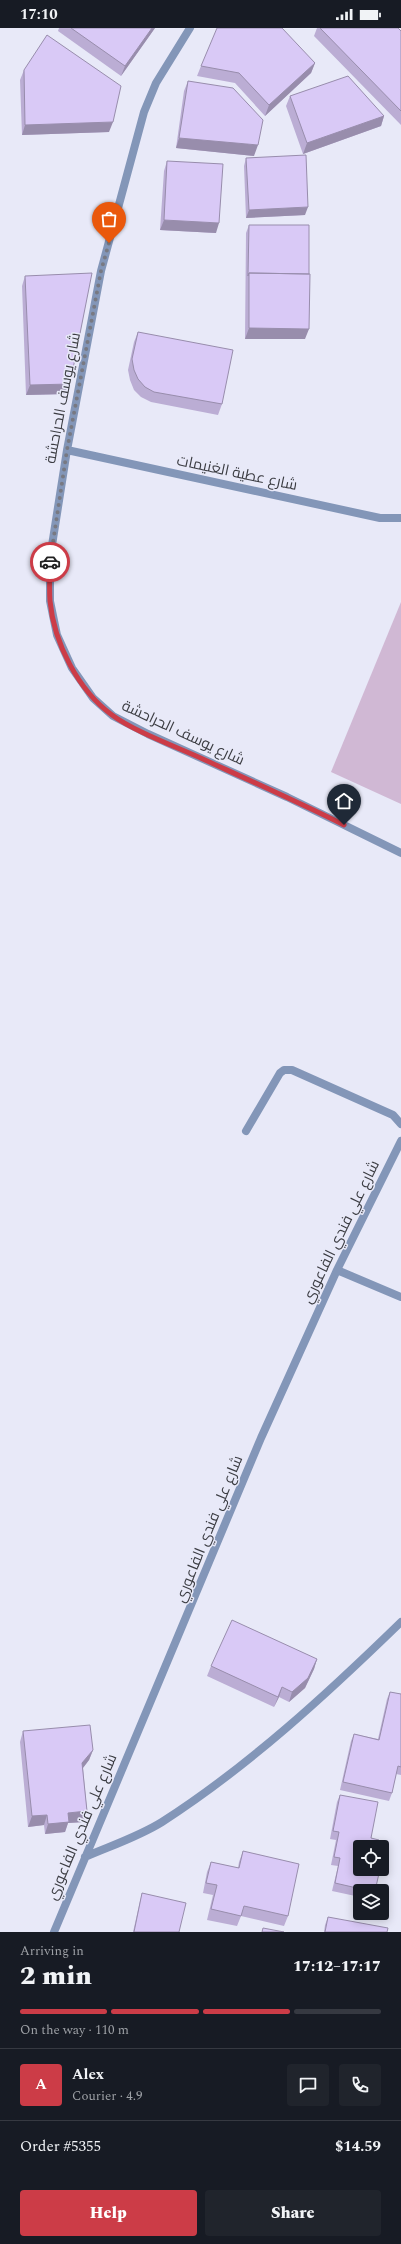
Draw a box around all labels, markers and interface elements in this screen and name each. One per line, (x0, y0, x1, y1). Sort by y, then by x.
text: 17:10 (20, 3, 58, 26)
pin (92, 202, 126, 243)
icon: bag (98, 208, 120, 230)
street label: شارع يوسف الحراحشة (39, 330, 87, 466)
street label: شارع عطية الغنيمات (175, 449, 299, 497)
courier (30, 542, 70, 582)
icon: car (39, 551, 61, 573)
street label: شارع يوسف الحراحشة (118, 694, 248, 772)
pin (327, 784, 361, 825)
icon: home (333, 790, 355, 812)
street label: شارع علي فندي الفاعوري (296, 1156, 386, 1308)
street label: شارع علي فندي الفاعوري (169, 1452, 249, 1606)
street label: شارع علي فندي الفاعوري (41, 1750, 123, 1904)
map controls (353, 1840, 389, 1920)
button: locate (353, 1840, 389, 1876)
button: layers (353, 1884, 389, 1920)
text: Arriving in (20, 1941, 84, 1961)
text: 17:12–17:17 (293, 1955, 381, 1978)
text: 2 min (20, 1956, 92, 1996)
text: On the way · 110 m (20, 2020, 129, 2040)
text: Alex (72, 2063, 104, 2086)
button: chat (287, 2064, 329, 2106)
button: phone (339, 2064, 381, 2106)
text: A (35, 2073, 47, 2096)
text: Courier · 4.9 (72, 2086, 142, 2106)
text: Order #5355 (20, 2135, 101, 2158)
text: $14.59 (335, 2135, 381, 2158)
button: Help (20, 2190, 197, 2236)
button: Share (205, 2190, 381, 2236)

